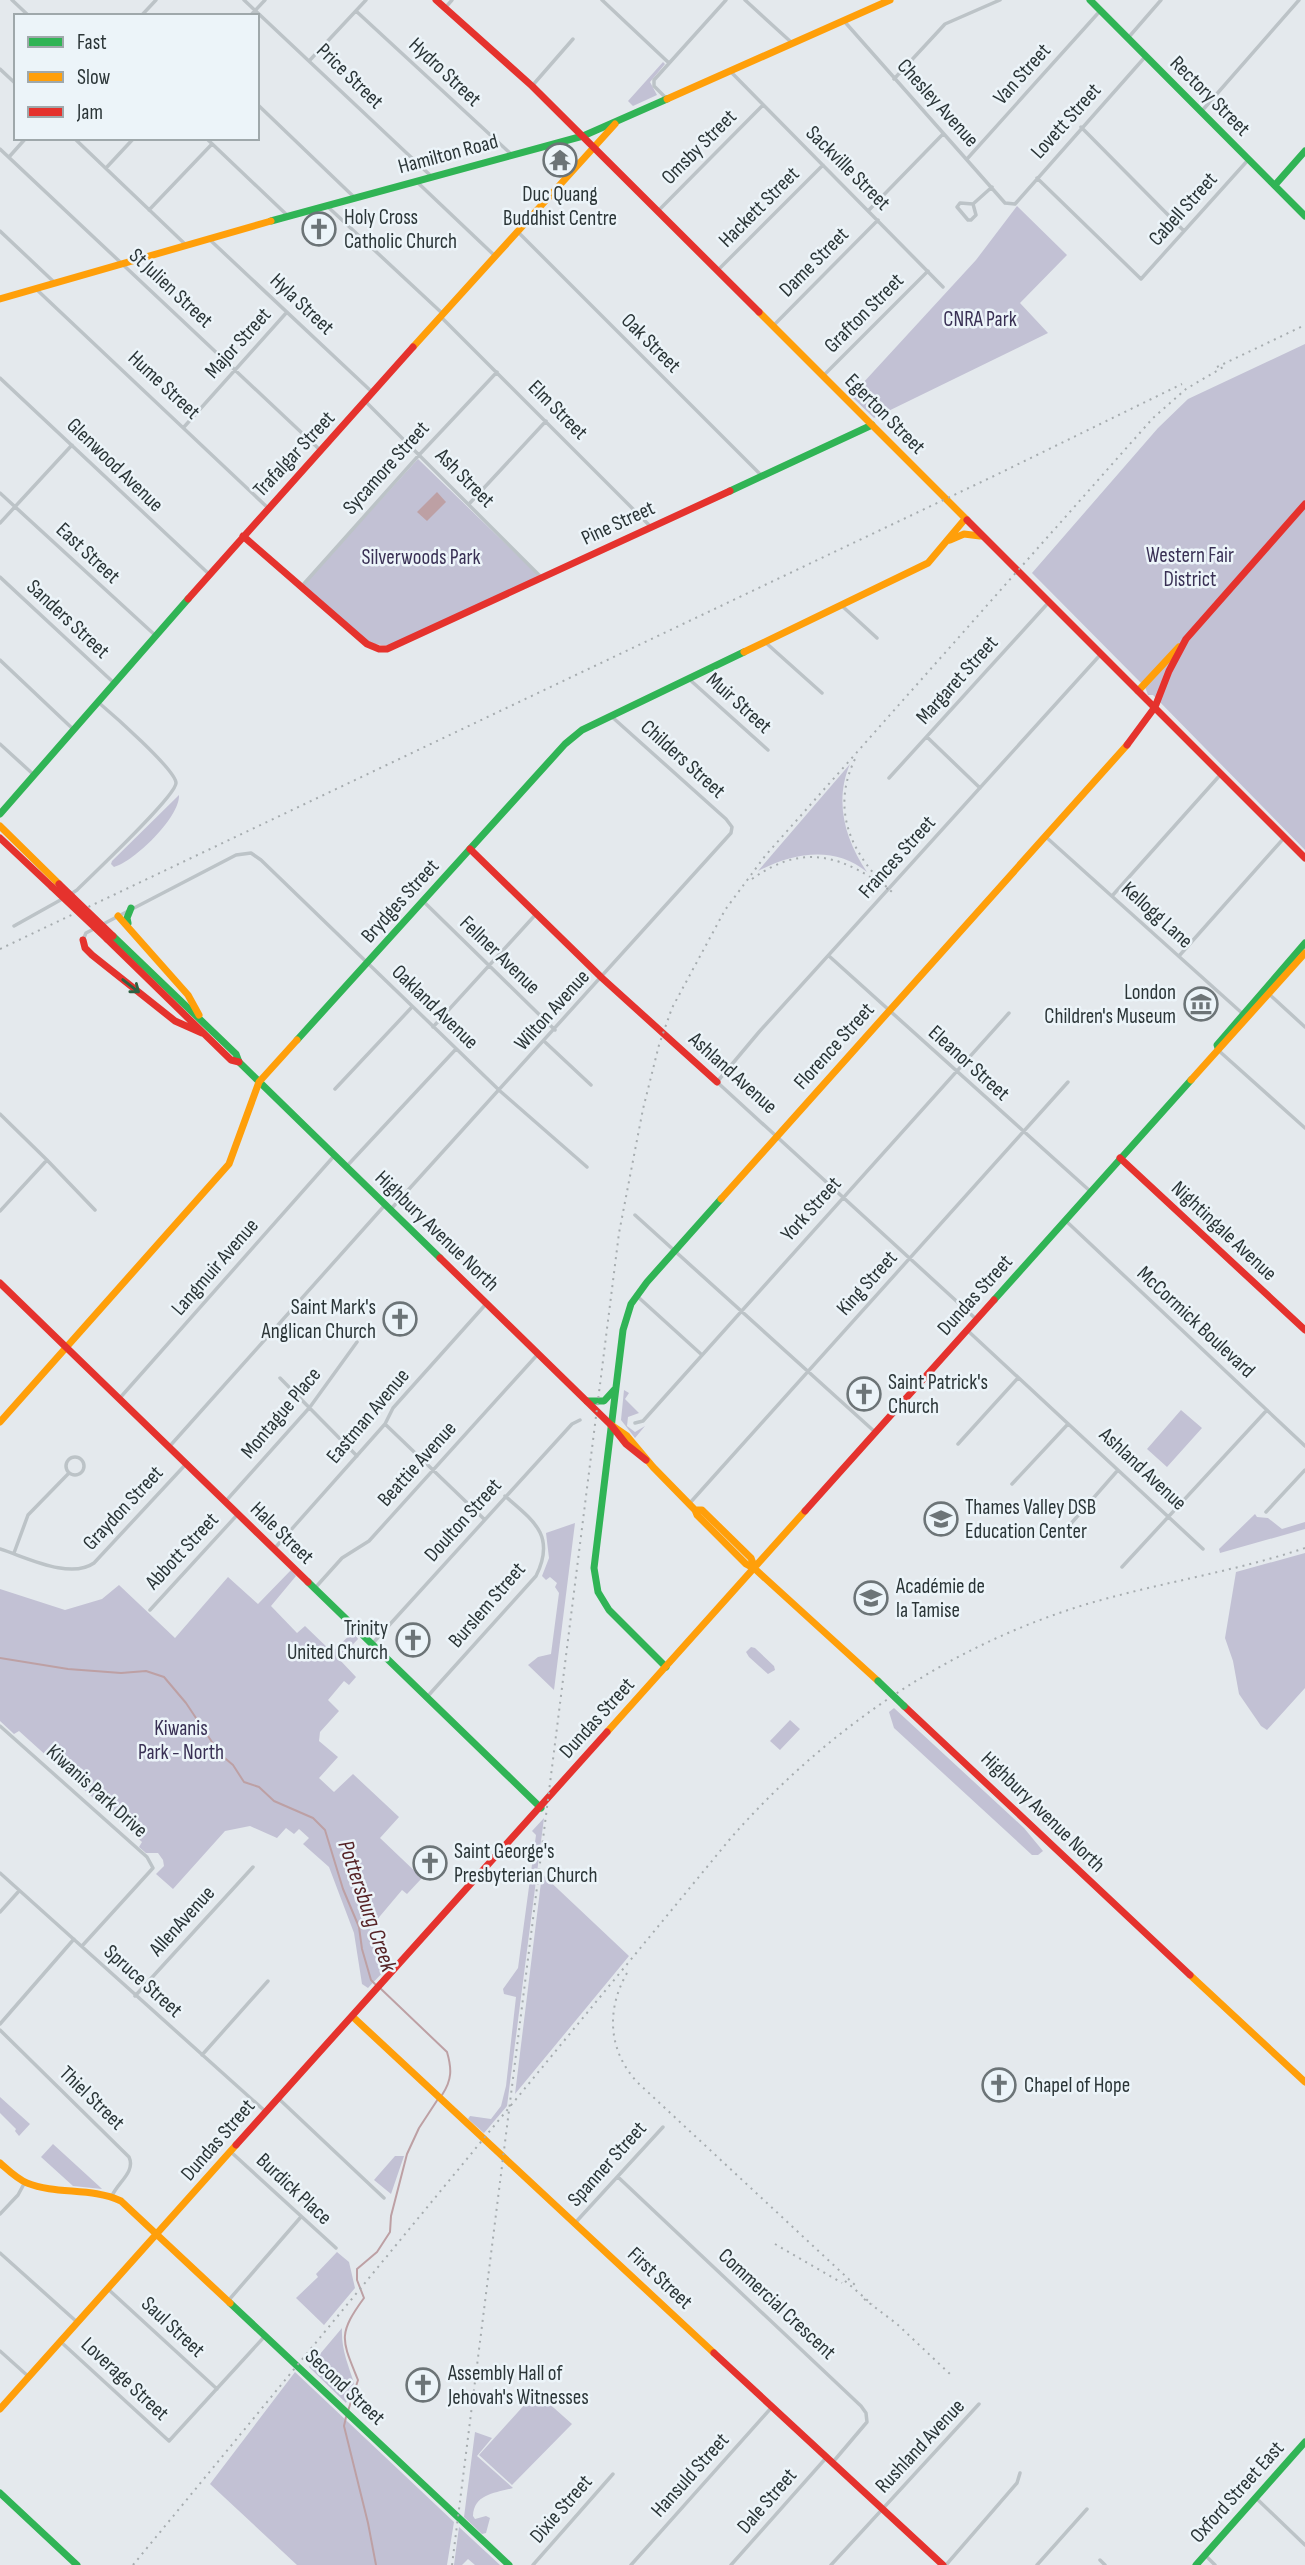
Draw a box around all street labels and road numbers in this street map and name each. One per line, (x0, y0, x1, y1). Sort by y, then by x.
street label: Hydro Street (404, 32, 486, 112)
street label: Price Street (311, 38, 389, 114)
street label: Van Street (988, 38, 1056, 110)
street label: Rectory Street (1165, 51, 1255, 141)
street label: Chesley Avenue (892, 54, 984, 152)
street label: Lovett Street (1026, 78, 1106, 164)
street label: Omsby Street (656, 104, 742, 190)
street label: Sackville Street (800, 120, 896, 216)
street label: Hamilton Road (395, 129, 501, 179)
street label: Hackett Street (714, 162, 804, 252)
street label: Cabell Street (1143, 167, 1223, 251)
street label: Dame Street (774, 222, 854, 302)
street label: St Julien Street (124, 243, 218, 333)
street label: Hyla Street (265, 268, 339, 340)
street label: Grafton Street (819, 268, 909, 358)
street label: Major Street (200, 302, 276, 384)
street label: Oak Street (616, 308, 686, 378)
street label: Hume Street (123, 345, 205, 425)
street label: Egerton Street (840, 369, 930, 459)
street label: Elm Street (523, 375, 593, 445)
street label: Trafalgar Street (248, 406, 340, 502)
street label: Glenwood Avenue (62, 413, 168, 517)
street label: Sycamore Street (338, 416, 434, 520)
street label: Ash Street (430, 443, 500, 513)
street label: Pine Street (577, 495, 659, 551)
street label: East Street (51, 517, 125, 589)
street label: Sanders Street (21, 574, 115, 664)
street label: Margaret Street (911, 631, 1003, 729)
street label: Muir Street (701, 667, 777, 739)
street label: Childers Street (636, 715, 730, 803)
street label: Frances Street (853, 810, 941, 904)
street label: Brydges Street (356, 854, 444, 948)
street label: Kellogg Lane (1116, 876, 1198, 954)
street label: Fellner Avenue (455, 911, 545, 999)
street label: Oakland Avenue (387, 960, 483, 1054)
street label: Wilton Avenue (509, 964, 595, 1056)
street label: Florence Street (789, 997, 879, 1095)
street label: Eleanor Street (923, 1020, 1015, 1106)
street label: Ashland Avenue (683, 1026, 782, 1119)
street label: Highbury Avenue North (370, 1165, 504, 1297)
street label: York Street (776, 1172, 846, 1246)
street label: Nightingale Avenue (1166, 1176, 1282, 1286)
street label: Langmuir Avenue (166, 1213, 264, 1321)
street label: King Street (831, 1245, 903, 1321)
street label: Dundas Street (932, 1249, 1018, 1341)
street label: McCormick Boulevard (1132, 1261, 1260, 1383)
street label: Montague Place (236, 1362, 326, 1464)
street label: Eastman Avenue (321, 1364, 415, 1468)
street label: Beattie Avenue (372, 1416, 462, 1512)
street label: Ashland Avenue (1094, 1422, 1192, 1516)
street label: Graydon Street (78, 1461, 168, 1555)
street label: Doulton Street (419, 1473, 507, 1567)
street label: Hale Street (245, 1497, 319, 1569)
street label: Abbott Street (139, 1507, 224, 1595)
street label: Burslem Street (443, 1557, 531, 1653)
street label: Dundas Street (554, 1672, 640, 1764)
street label: Kiwanis Park Drive (41, 1739, 153, 1843)
street label: Highbury Avenue North (976, 1746, 1110, 1878)
street label: AllenAvenue (143, 1881, 220, 1962)
street label: Spruce Street (99, 1939, 187, 2023)
street label: Thiel Street (54, 2061, 130, 2135)
street label: Dundas Street (176, 2094, 260, 2186)
street label: Spanner Street (562, 2116, 652, 2212)
street label: Burdick Place (251, 2148, 337, 2230)
street label: First Street (622, 2242, 698, 2314)
street label: Commercial Crescent (713, 2243, 841, 2365)
street label: Saul Street (136, 2291, 210, 2363)
street label: Loverage Street (76, 2332, 174, 2426)
street label: Second Street (300, 2344, 390, 2430)
street label: Rushland Avenue (870, 2394, 970, 2498)
street label: Hansuld Street (646, 2428, 734, 2522)
street label: Oxford Street East (1185, 2436, 1289, 2548)
street label: Dale Street (732, 2463, 802, 2539)
street label: Dixie Street (525, 2470, 597, 2548)

